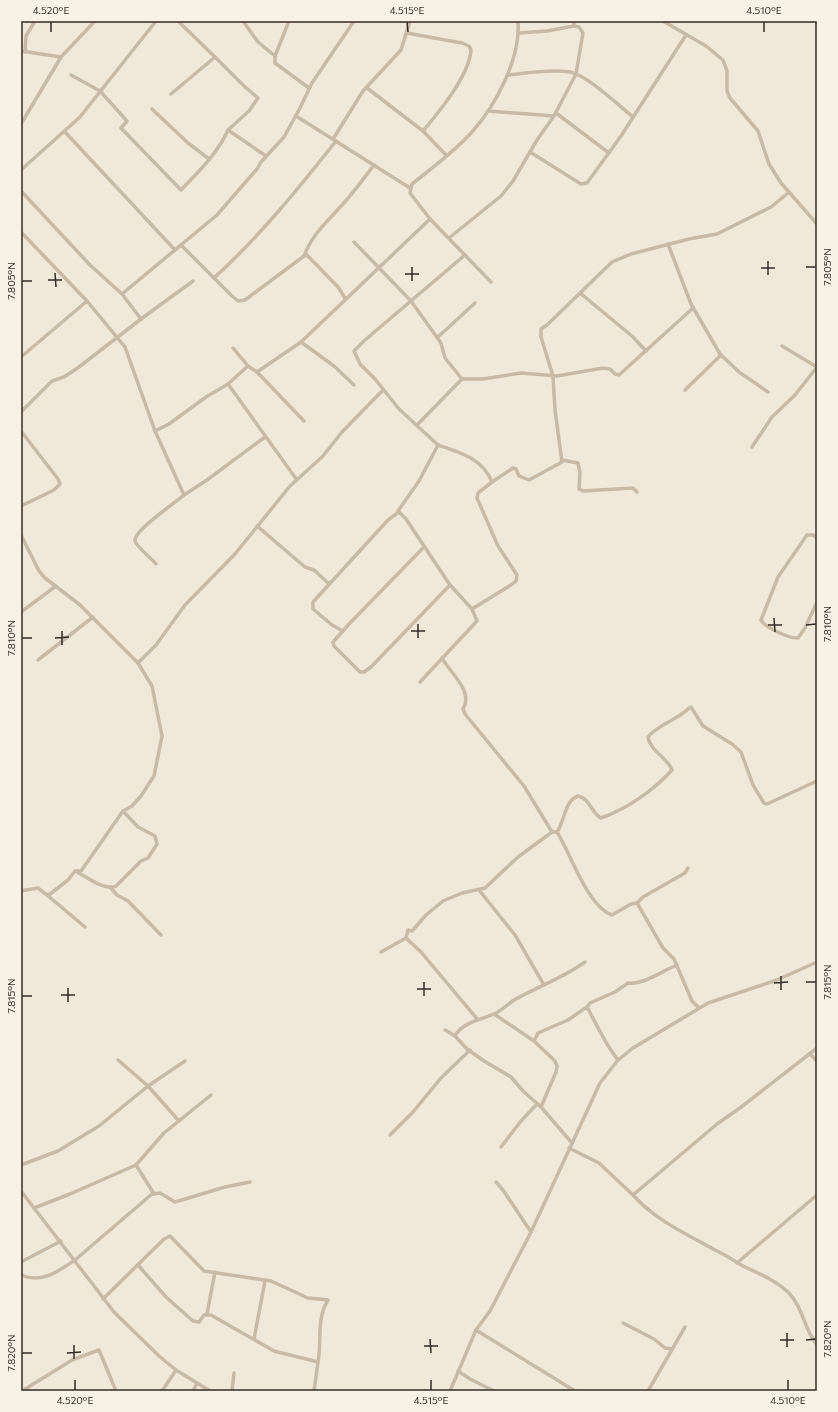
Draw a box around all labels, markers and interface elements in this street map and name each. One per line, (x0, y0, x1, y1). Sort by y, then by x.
text: 4.520°E (33, 4, 69, 16)
text: 4.515°E (390, 4, 424, 16)
text: 4.510°E (746, 4, 782, 16)
text: 7.805°N (821, 248, 833, 286)
text: 7.805°N (5, 262, 17, 300)
text: 7.810°N (821, 606, 833, 642)
text: 7.810°N (5, 620, 17, 656)
text: 7.815°N (821, 964, 833, 1000)
text: 7.815°N (5, 978, 17, 1014)
text: 7.820°N (821, 1320, 833, 1358)
text: 7.820°N (5, 1334, 17, 1372)
text: 4.520°E (57, 1394, 93, 1406)
text: 4.515°E (414, 1394, 448, 1406)
text: 4.510°E (770, 1394, 806, 1406)

